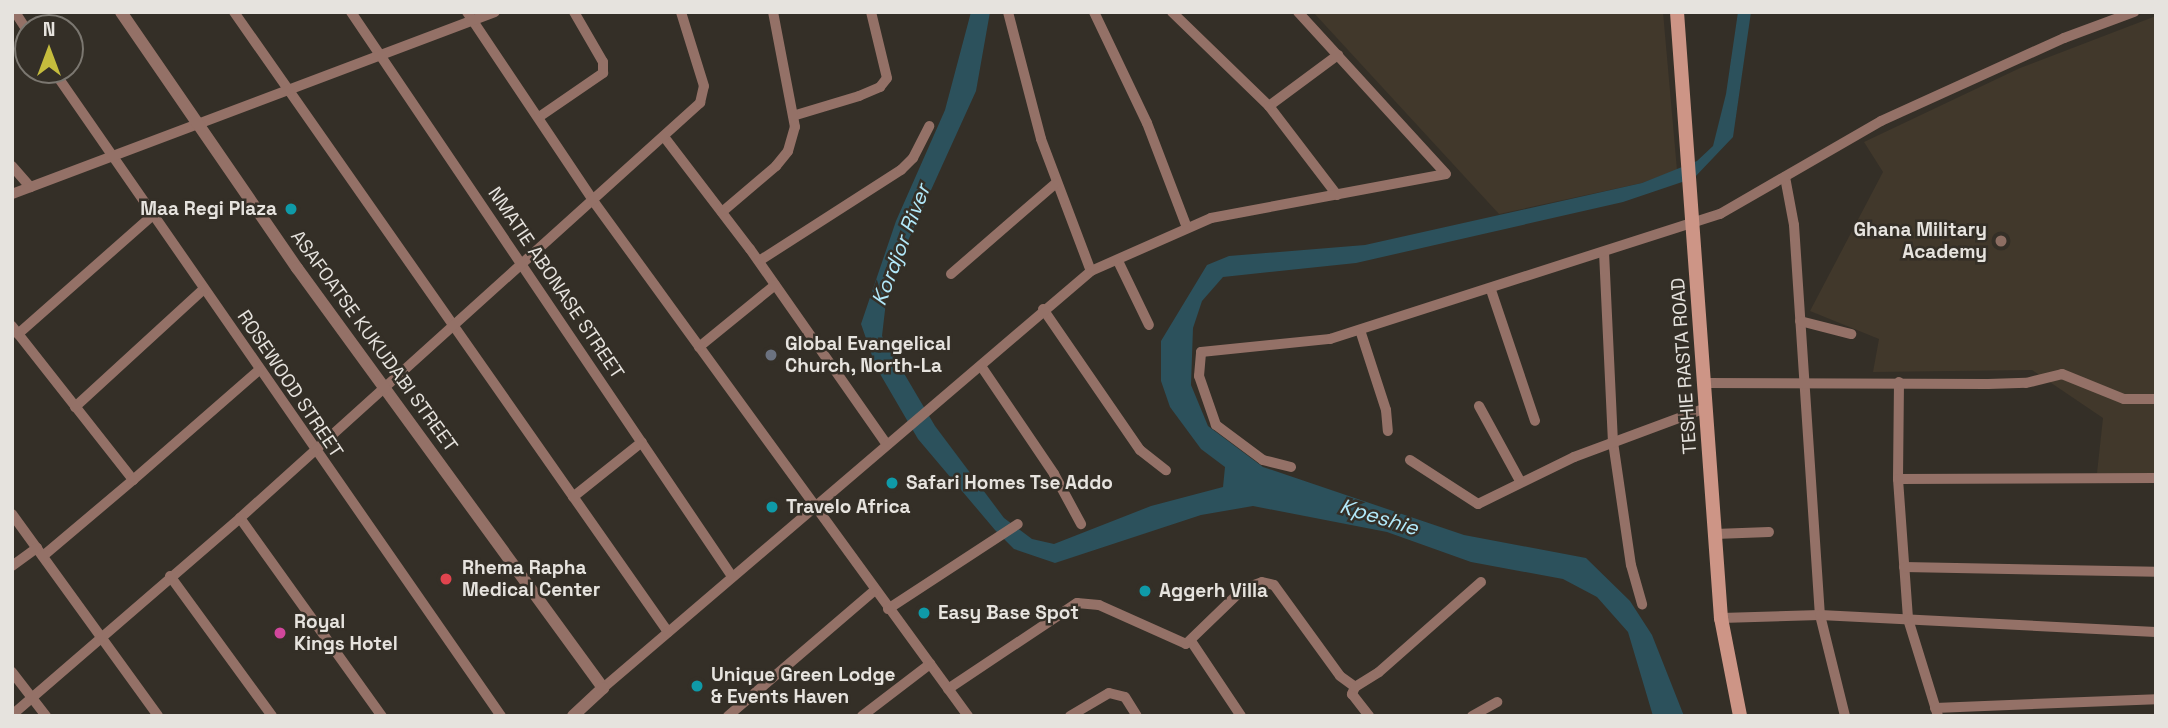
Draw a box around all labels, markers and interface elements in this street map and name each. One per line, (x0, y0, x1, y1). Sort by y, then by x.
north arrow (14, 14, 84, 84)
text: N (43, 17, 55, 42)
water label: Kordjor River (866, 181, 936, 309)
street label: NMATIE ABONASE STREET (483, 183, 629, 383)
place label: Maa Regi Plaza (140, 198, 277, 220)
marker: Maa Regi Plaza (283, 201, 299, 217)
place label: Ghana Military Academy (1853, 219, 1987, 263)
street label: ASAFOATSE KUKUDABI STREET (286, 226, 462, 456)
marker: Ghana Military Academy (1993, 233, 2009, 249)
street label: TESHIE RASTA ROAD (1666, 277, 1702, 455)
street label: ROSEWOOD STREET (232, 306, 348, 462)
place label: Global Evangelical Church, North-La (785, 333, 951, 377)
marker: Global Evangelical Church, North-La (763, 347, 779, 363)
place label: Safari Homes Tse Addo (906, 472, 1114, 494)
marker: Safari Homes Tse Addo (884, 475, 900, 491)
water label: Kpeshie (1337, 493, 1421, 541)
place label: Travelo Africa (786, 496, 911, 518)
marker: Travelo Africa (764, 499, 780, 515)
place label: Rhema Rapha Medical Center (462, 557, 600, 601)
marker: Rhema Rapha Medical Center (436, 569, 456, 589)
place label: Aggerh Villa (1159, 580, 1268, 602)
marker: Aggerh Villa (1137, 583, 1153, 599)
place label: Easy Base Spot (938, 602, 1079, 624)
marker: Easy Base Spot (916, 605, 932, 621)
place label: Royal Kings Hotel (294, 611, 398, 655)
marker: Royal Kings Hotel (272, 625, 288, 641)
place label: Unique Green Lodge & Events Haven (711, 664, 895, 708)
marker: Unique Green Lodge & Events Haven (689, 678, 705, 694)

